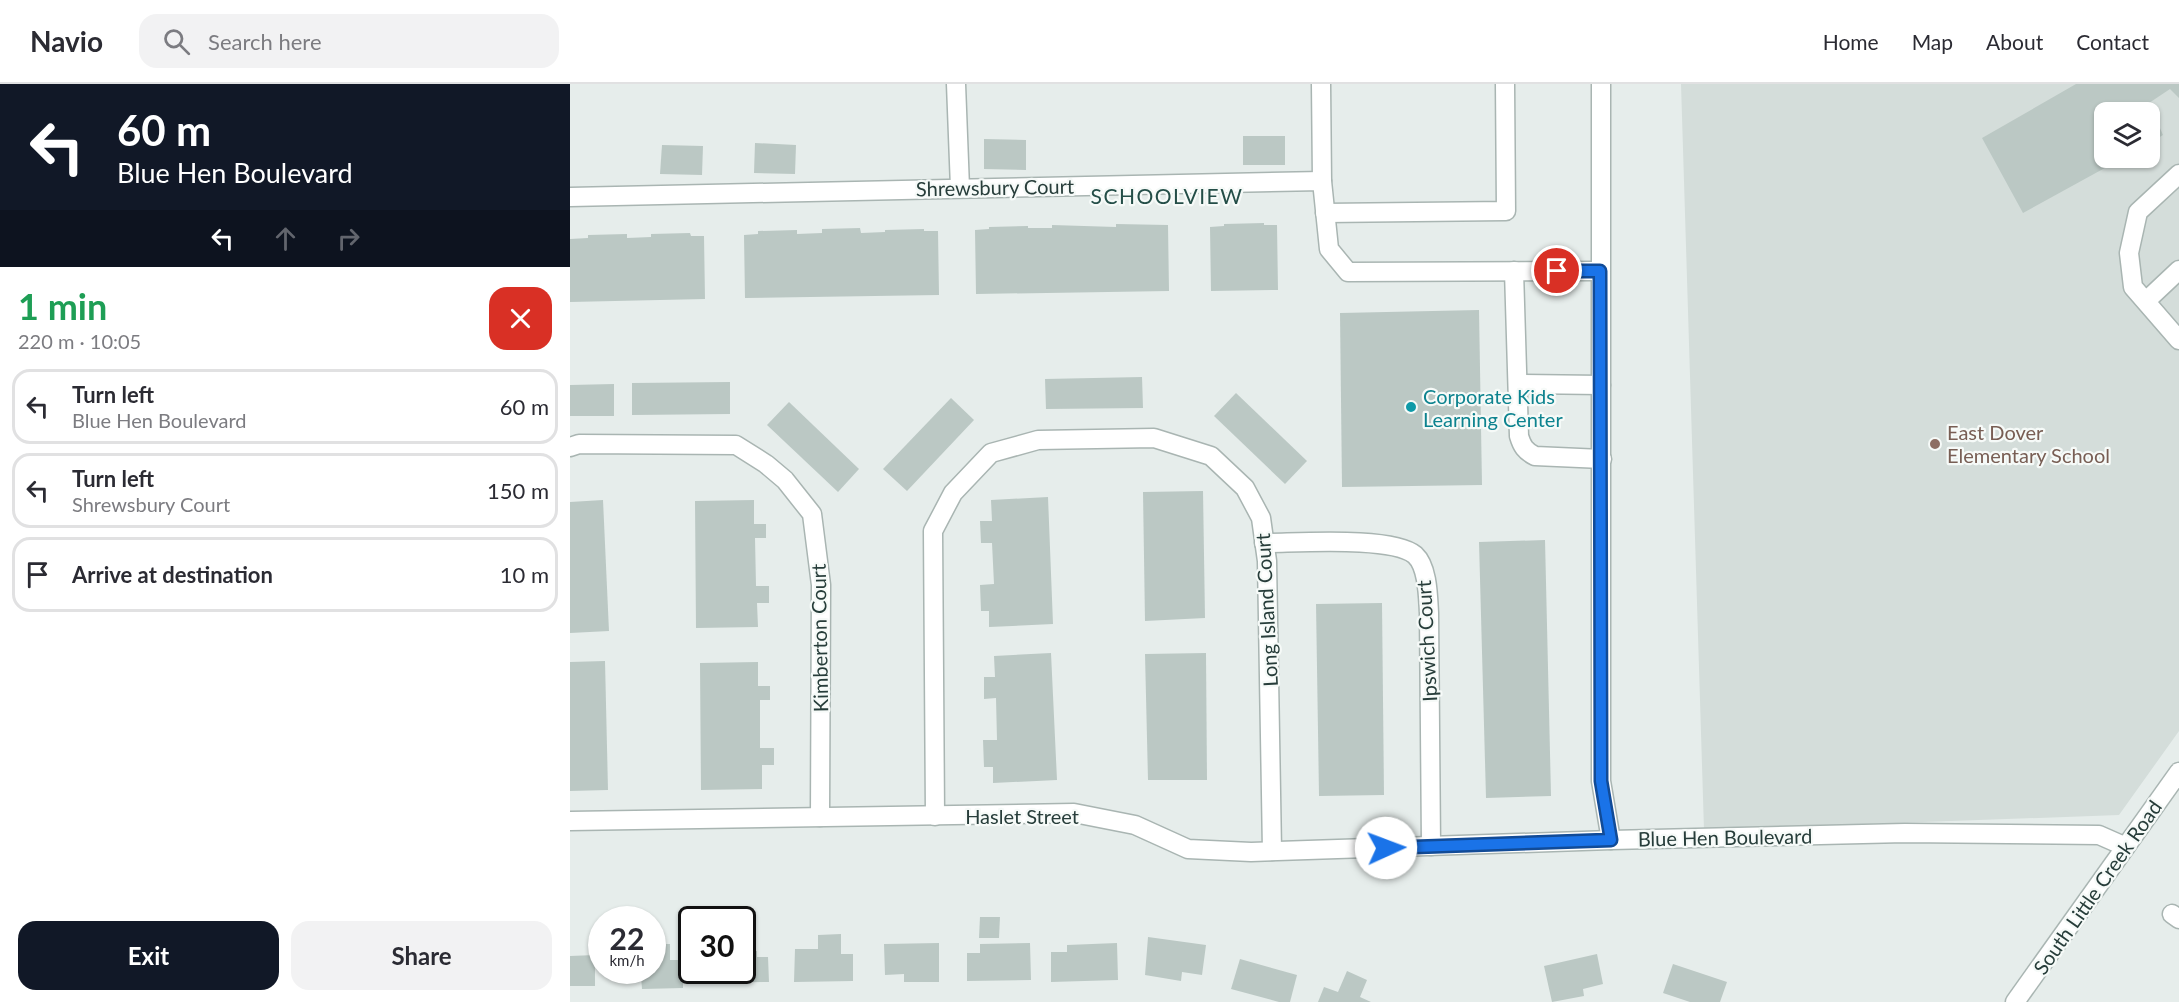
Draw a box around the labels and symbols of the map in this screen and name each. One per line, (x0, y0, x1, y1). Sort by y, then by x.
street label: Shrewsbury Court (916, 174, 1074, 200)
district label: SCHOOLVIEW (1091, 183, 1243, 208)
pin (1531, 245, 1582, 296)
place label: Corporate Kids Learning Center (1423, 384, 1563, 431)
marker: Corporate Kids Learning Center (1404, 400, 1418, 414)
place label: East Dover Elementary School (1947, 420, 2110, 467)
marker: East Dover Elementary School (1928, 437, 1942, 451)
street label: Long Island Court (1250, 533, 1282, 687)
street label: Kimberton Court (806, 564, 832, 712)
street label: Ipswich Court (1411, 580, 1441, 702)
street label: South Little Creek Road (2028, 795, 2166, 979)
street label: Haslet Street (965, 804, 1079, 828)
position arrow (1354, 816, 1418, 880)
street label: Blue Hen Boulevard (1638, 823, 1812, 851)
speed limit sign: 30 (678, 906, 756, 984)

